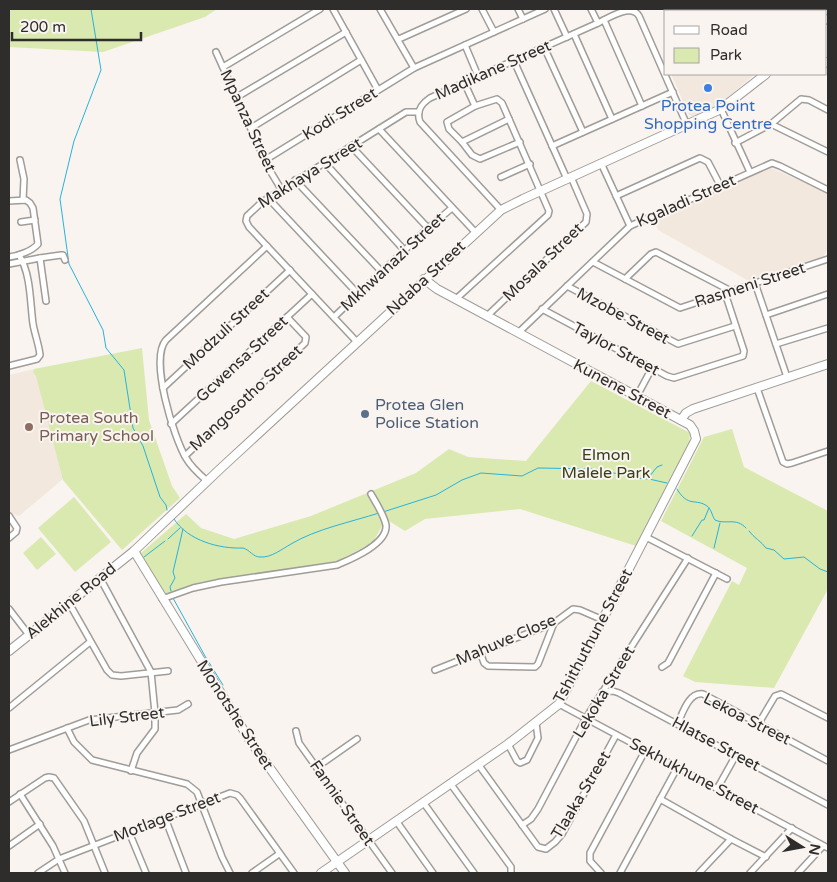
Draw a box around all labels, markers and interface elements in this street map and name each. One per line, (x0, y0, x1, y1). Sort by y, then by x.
scale bar (12, 10, 141, 42)
legend (664, 10, 827, 75)
text: 200 m (20, 18, 66, 36)
text: Road (710, 21, 748, 39)
street label: Madikane Street (432, 35, 554, 105)
text: Park (710, 46, 742, 64)
street label: Mpanza Street (215, 66, 281, 176)
marker: Protea Point Shopping Centre (702, 82, 714, 94)
street label: Kodi Street (299, 83, 381, 145)
place label: Protea Point Shopping Centre (644, 96, 772, 134)
street label: Makhaya Street (254, 133, 366, 213)
street label: Kgaladi Street (633, 170, 739, 232)
street label: Mkhwanazi Street (337, 208, 449, 316)
street label: Mosala Street (498, 219, 588, 305)
street label: Ndaba Street (382, 236, 470, 320)
street label: Rasmeni Street (692, 258, 808, 312)
street label: Mzobe Street (573, 283, 673, 349)
street label: Modzuli Street (179, 284, 273, 374)
street label: Gcwensa Street (192, 311, 292, 407)
street label: Taylor Street (569, 318, 663, 380)
street label: Mangosotho Street (185, 341, 307, 455)
street label: Kunene Street (570, 355, 674, 423)
place label: Protea Glen Police Station (375, 395, 479, 433)
place label: Protea South Primary School (39, 408, 154, 446)
marker: Protea Glen Police Station (359, 408, 371, 420)
marker: Protea South Primary School (23, 421, 35, 433)
park label: Elmon Malele Park (562, 445, 651, 483)
street label: Alekhine Road (22, 558, 120, 644)
street label: Tshithuthune Street (549, 565, 637, 707)
street label: Mahuve Close (453, 610, 559, 670)
street label: Lekoka Street (569, 642, 639, 742)
street label: Monotshe Street (192, 656, 278, 774)
street label: Lekoa Street (700, 688, 794, 750)
street label: Lily Street (88, 702, 166, 732)
street label: Hlatse Street (668, 712, 764, 776)
street label: Sekhukhune Street (626, 733, 762, 819)
street label: Tlaaka Street (547, 747, 615, 843)
street label: Fannie Street (305, 756, 379, 850)
street label: Motlage Street (111, 787, 223, 847)
north arrow (777, 822, 827, 872)
text: N (805, 842, 824, 857)

